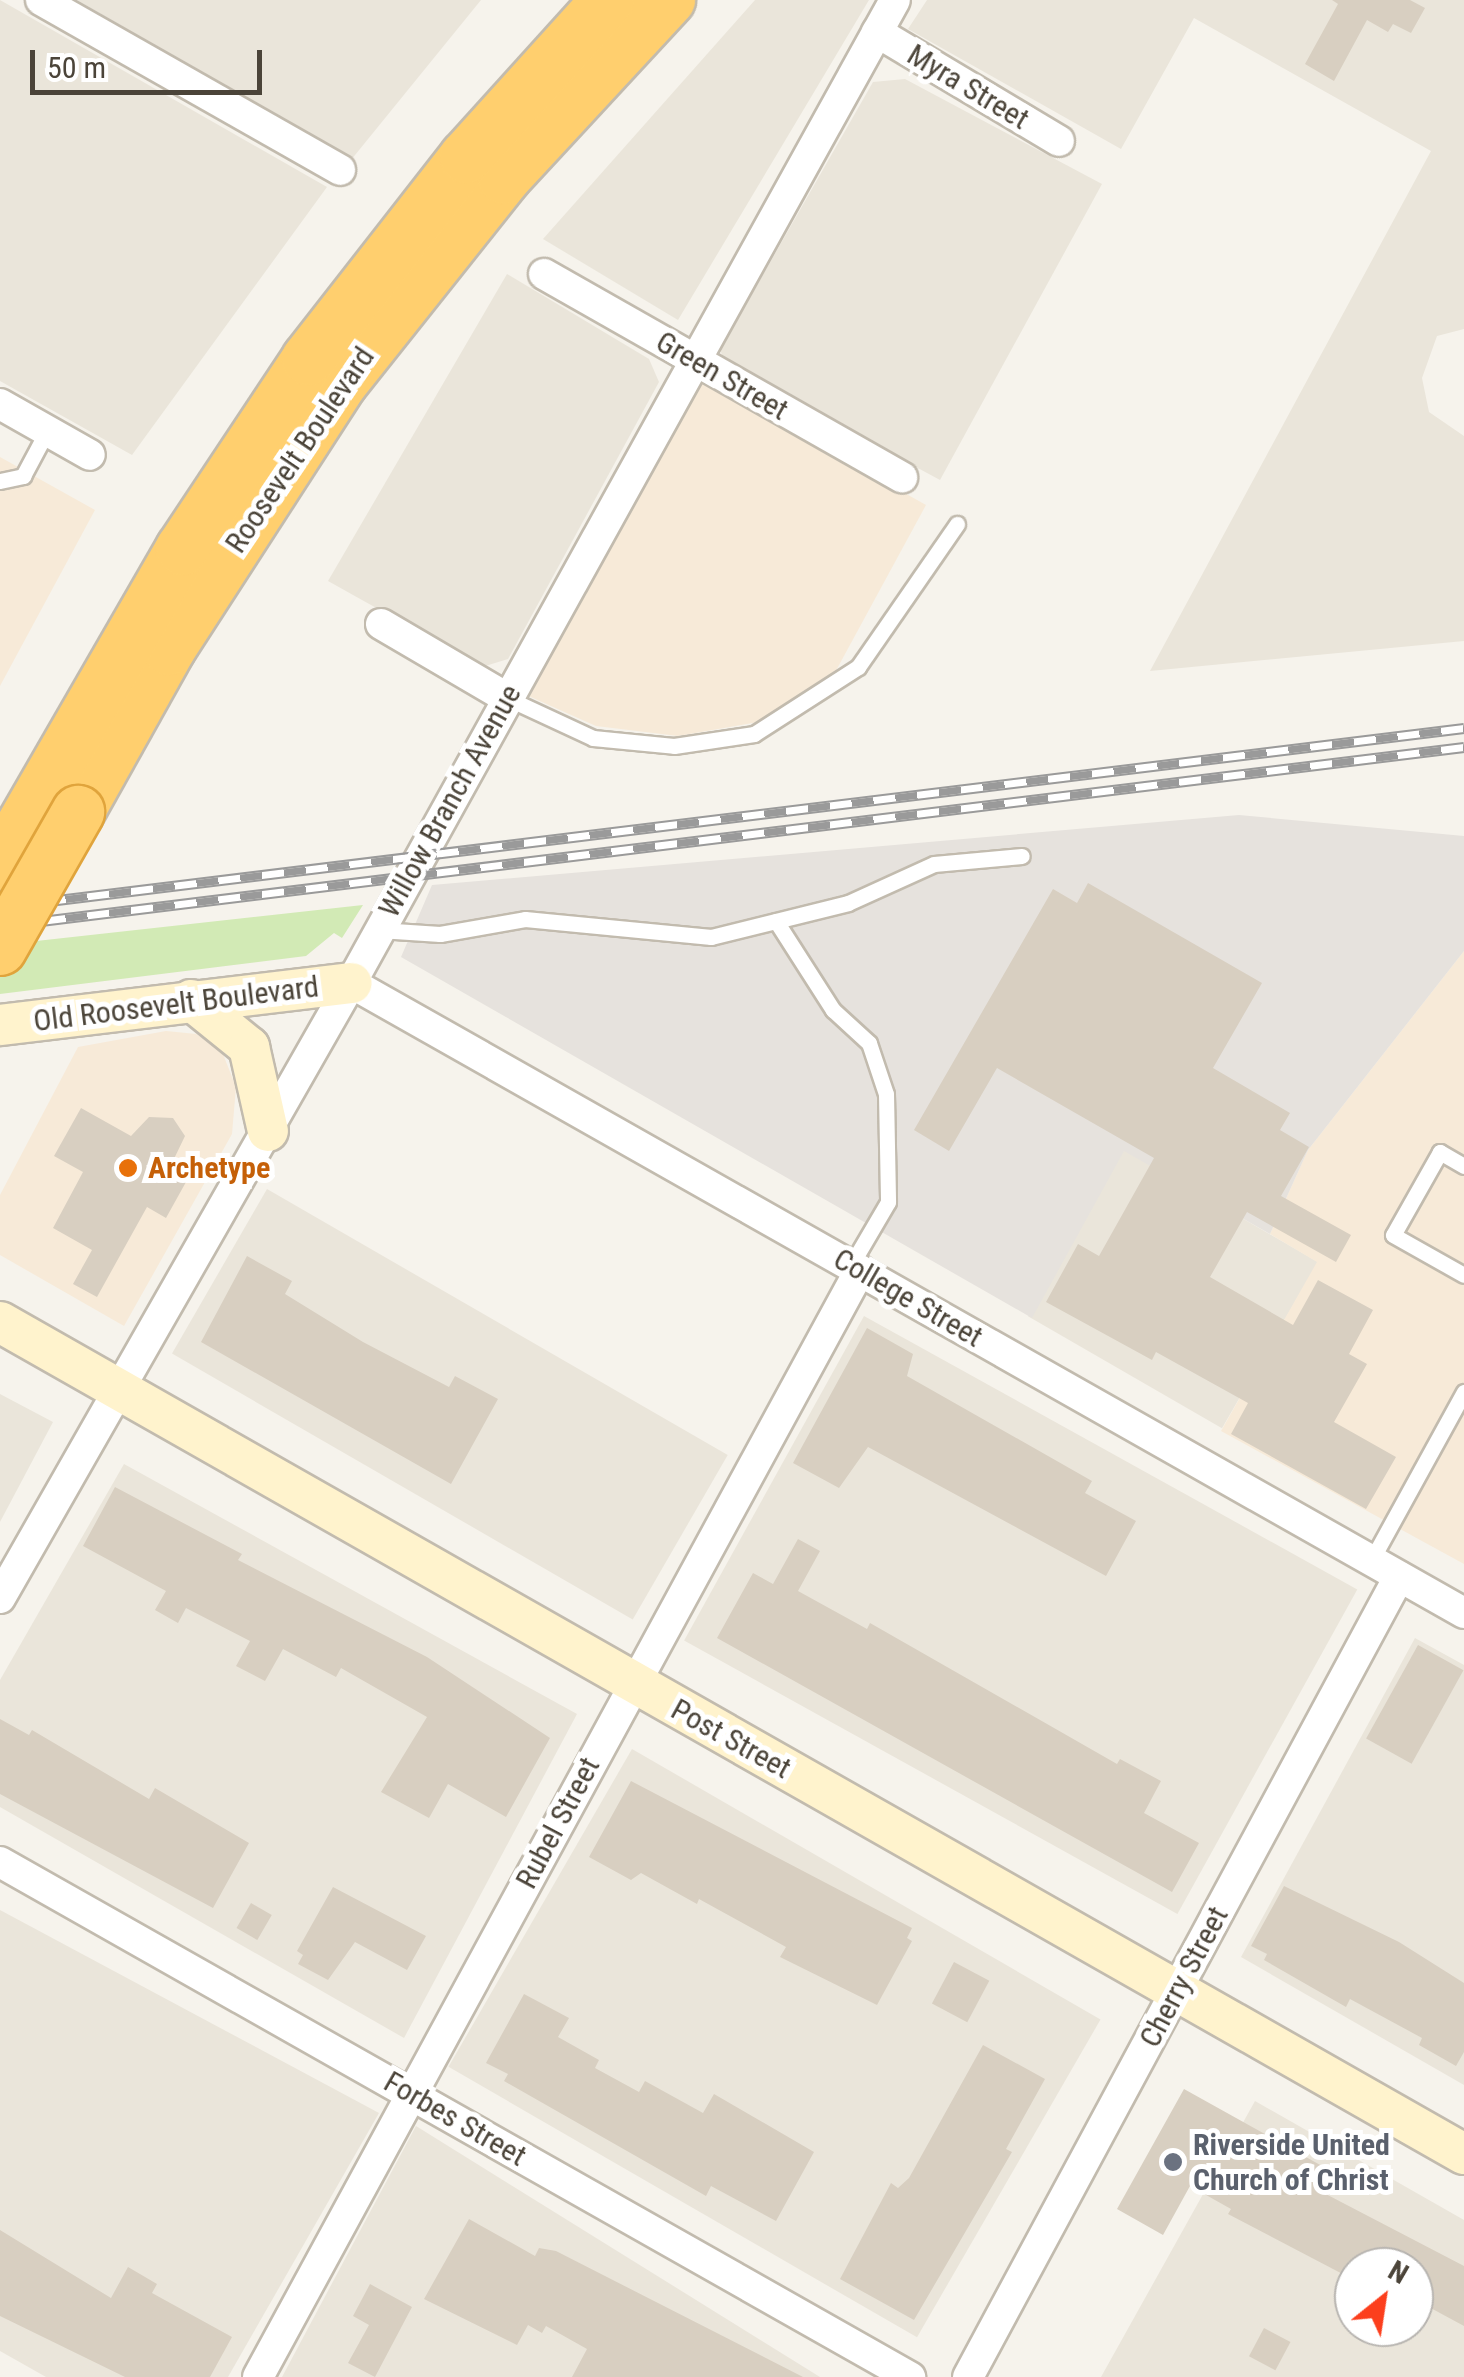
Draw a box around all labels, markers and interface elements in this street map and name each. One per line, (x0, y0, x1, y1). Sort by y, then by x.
scale bar (35, 30, 268, 92)
street label: Myra Street (901, 37, 1035, 137)
text: 50 m (47, 50, 106, 85)
street label: Green Street (650, 324, 794, 428)
street label: Roosevelt Boulevard (218, 340, 382, 560)
street label: Willow Branch Avenue (371, 678, 529, 924)
street label: Old Roosevelt Boulevard (31, 969, 321, 1039)
place label: Archetype (148, 1150, 270, 1186)
marker: Archetype (117, 1157, 139, 1179)
street label: College Street (827, 1241, 989, 1355)
street label: Post Street (665, 1691, 797, 1787)
street label: Rubel Street (508, 1751, 608, 1895)
street label: Cherry Street (1132, 1901, 1236, 2053)
street label: Forbes Street (378, 2064, 532, 2174)
place label: Riverside United Church of Christ (1193, 2127, 1390, 2198)
marker: Riverside United Church of Christ (1162, 2151, 1184, 2173)
north arrow (1334, 2247, 1434, 2347)
text: N (1383, 2254, 1414, 2291)

